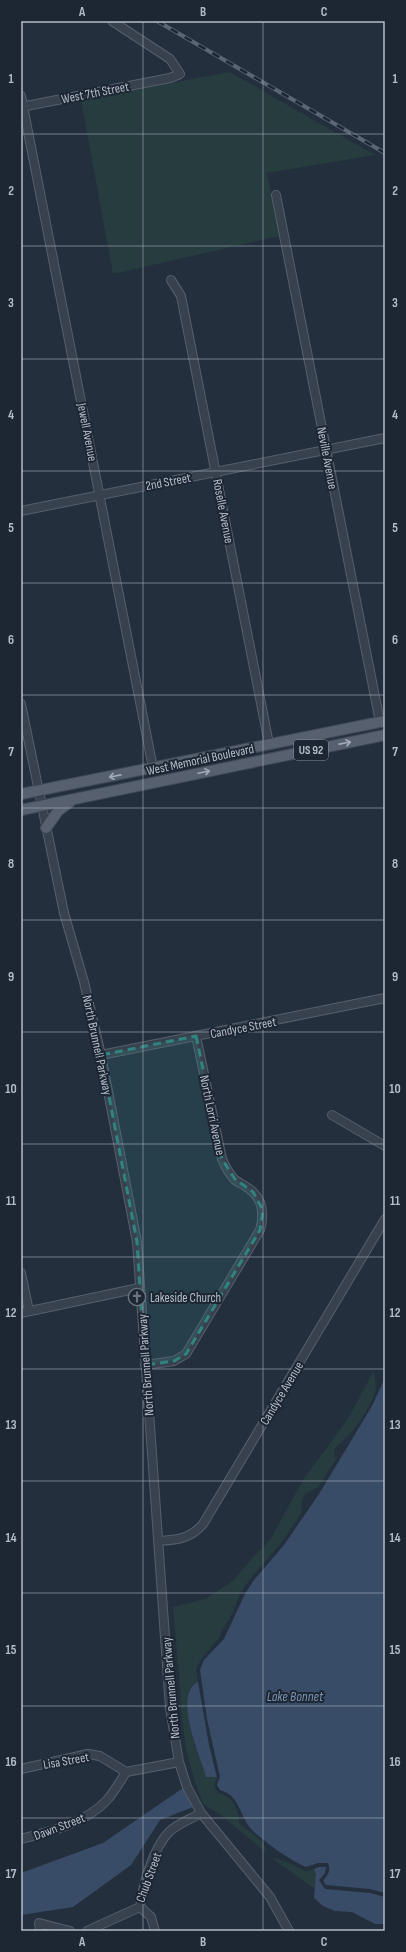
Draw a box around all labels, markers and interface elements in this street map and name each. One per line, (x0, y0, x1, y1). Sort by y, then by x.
text: A (78, 4, 86, 20)
text: B (200, 4, 206, 20)
text: C (321, 4, 328, 20)
text: 1 (8, 71, 14, 87)
text: 1 (392, 71, 398, 87)
street label: West 7th Street (60, 79, 130, 107)
text: 2 (8, 183, 14, 199)
text: 2 (392, 183, 398, 199)
text: 3 (8, 295, 14, 311)
text: 3 (392, 295, 398, 311)
street label: Jewell Avenue (73, 401, 101, 463)
text: 4 (8, 407, 14, 423)
text: 4 (392, 407, 398, 423)
street label: Neville Avenue (313, 426, 341, 491)
street label: 2nd Street (144, 470, 192, 494)
street label: Roselle Avenue (209, 478, 237, 545)
text: 5 (8, 520, 14, 536)
text: 5 (392, 520, 398, 536)
text: 6 (8, 632, 14, 648)
text: 6 (392, 632, 398, 648)
one-way arrow (338, 738, 351, 746)
road number: US 92 (294, 740, 328, 760)
street label: West Memorial Boulevard (145, 741, 255, 779)
text: 7 (8, 744, 14, 760)
text: 7 (392, 744, 398, 760)
one-way arrow (197, 767, 210, 775)
one-way arrow (109, 772, 122, 780)
text: 8 (8, 856, 14, 872)
text: 8 (392, 856, 398, 872)
text: 9 (8, 969, 14, 985)
text: 9 (392, 969, 398, 985)
street label: North Brunnell Parkway (79, 994, 115, 1097)
street label: Candyce Street (209, 1014, 278, 1042)
street label: North Lorri Avenue (196, 1074, 228, 1157)
text: 10 (5, 1081, 17, 1097)
text: 10 (389, 1081, 401, 1097)
text: 11 (6, 1193, 16, 1209)
text: 11 (390, 1193, 400, 1209)
church icon: Lakeside Church (127, 1287, 147, 1307)
place label: Lakeside Church (150, 1290, 221, 1306)
text: 12 (6, 1305, 17, 1321)
text: 12 (390, 1305, 401, 1321)
street label: North Brunnell Parkway (134, 1314, 158, 1416)
street label: Candyce Avenue (257, 1359, 307, 1428)
text: 13 (6, 1417, 17, 1433)
text: 13 (390, 1417, 401, 1433)
text: 14 (5, 1530, 17, 1546)
text: 14 (389, 1530, 401, 1546)
street label: North Brunnell Parkway (159, 1636, 183, 1739)
text: 15 (6, 1642, 17, 1658)
text: 15 (390, 1642, 401, 1658)
water label: Lake Bonnet (267, 1688, 324, 1705)
street label: Lisa Street (42, 1749, 90, 1773)
text: 16 (5, 1754, 17, 1770)
text: 16 (389, 1754, 401, 1770)
street label: Dawn Street (31, 1810, 87, 1844)
street label: Chub Street (132, 1850, 165, 1905)
text: 17 (6, 1866, 17, 1882)
text: 17 (390, 1866, 401, 1882)
text: A (78, 1934, 86, 1950)
text: B (200, 1934, 206, 1950)
text: C (321, 1934, 328, 1950)

